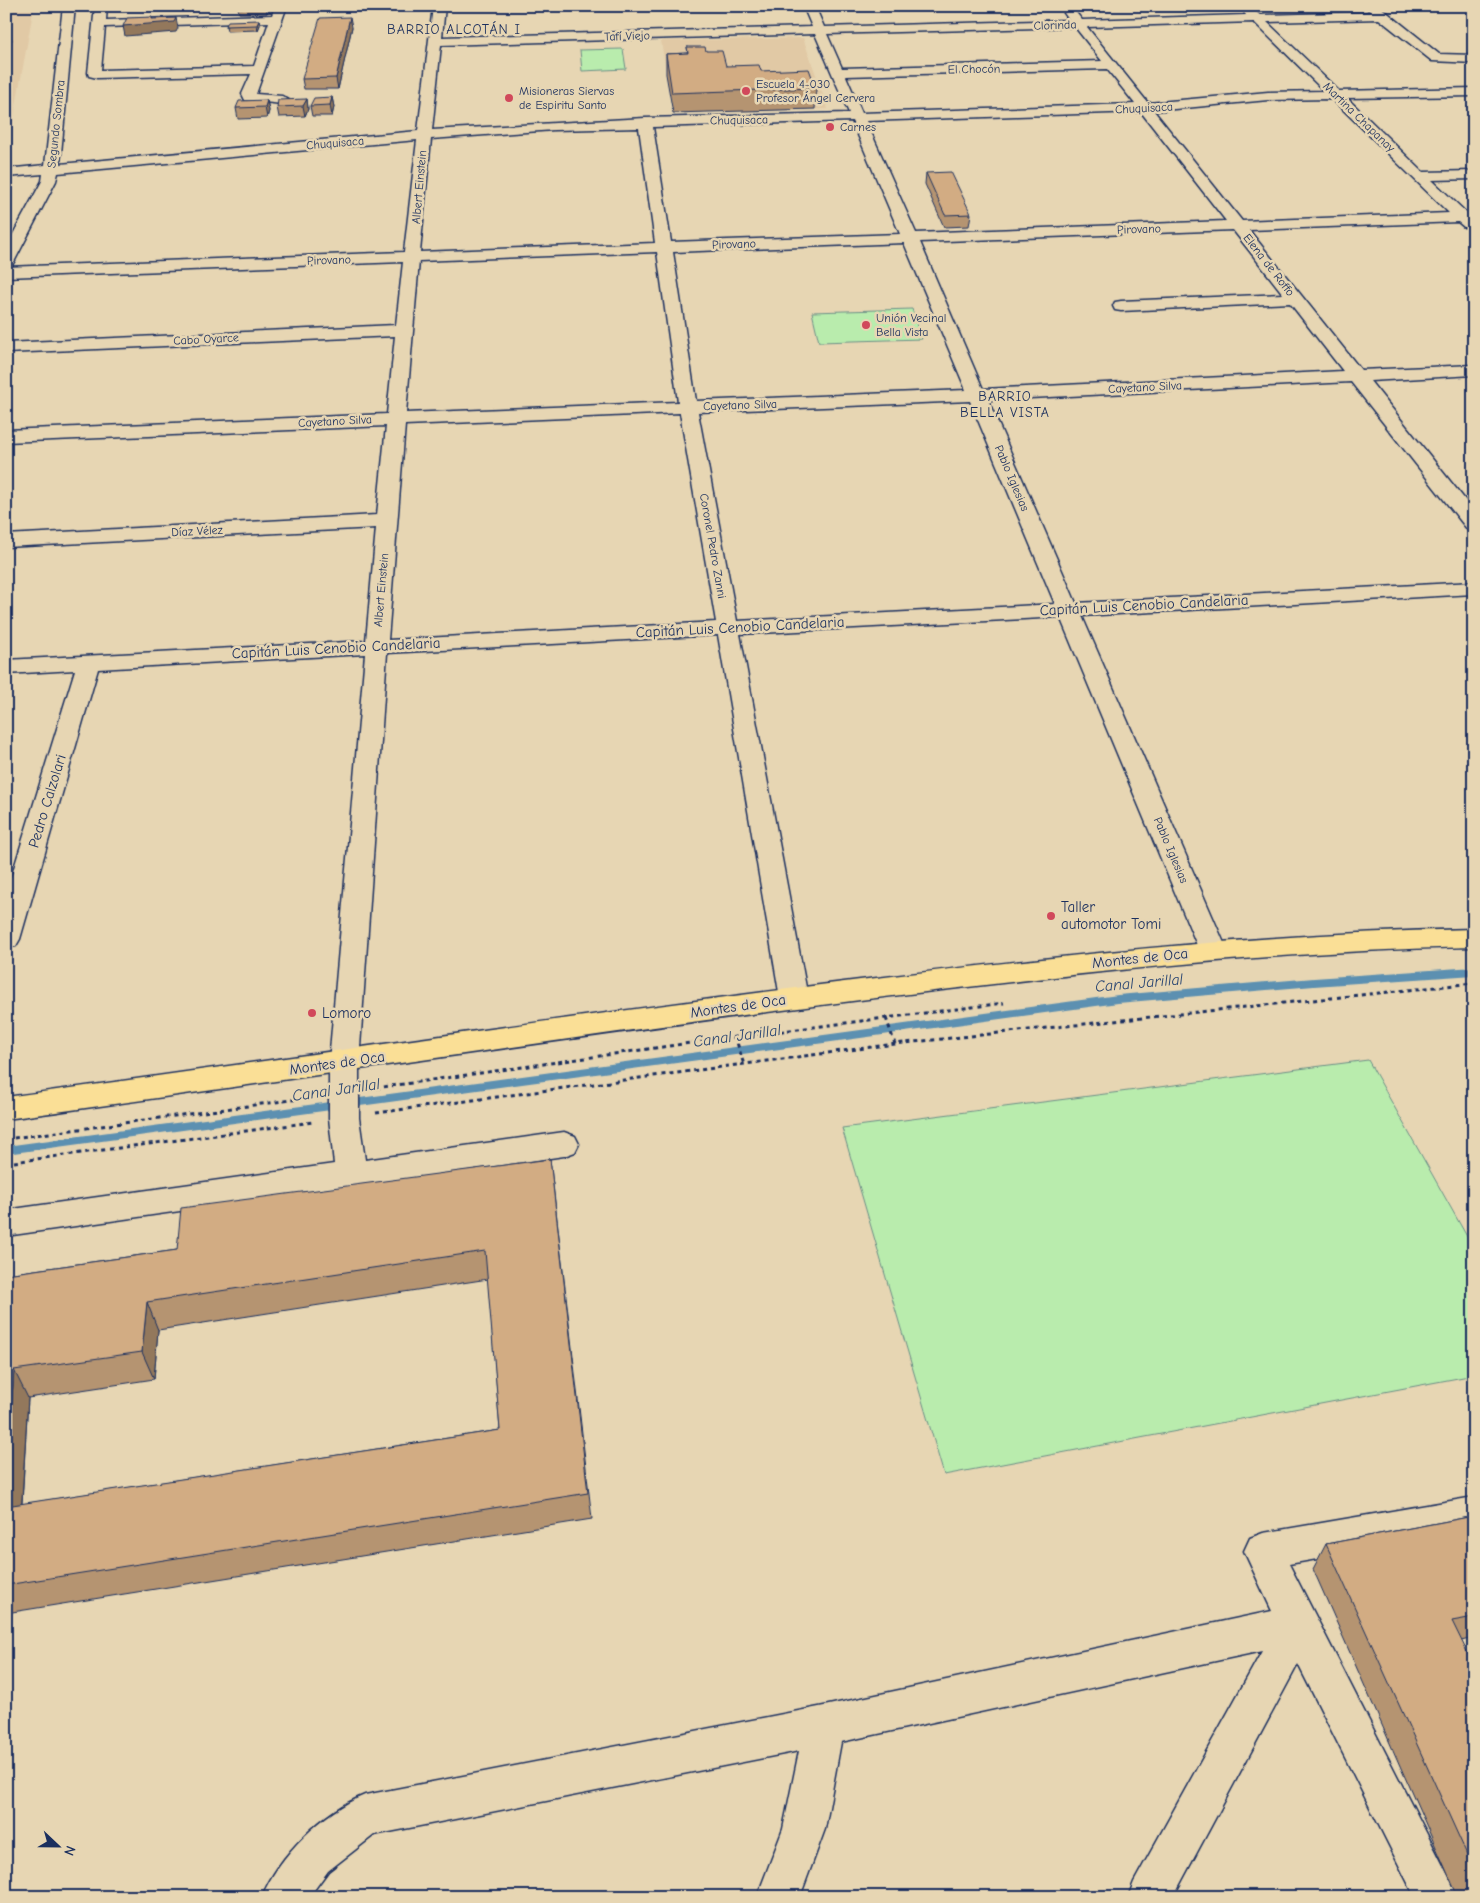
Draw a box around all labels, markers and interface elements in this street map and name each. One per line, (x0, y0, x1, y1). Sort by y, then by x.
street label: Clorinda (1033, 17, 1077, 33)
district label: BARRIO ALCOTÁN I (387, 21, 521, 38)
street label: Tafí Viejo (604, 28, 650, 44)
street label: El Chocón (947, 62, 1001, 76)
place label: Escuela 4-030 Profesor Ángel Cervera (756, 77, 875, 105)
street label: Segundo Sombra (44, 79, 68, 169)
street label: Martina Chapanay (1320, 79, 1398, 155)
place label: Misioneras Siervas de Espiritu Santo (519, 84, 614, 112)
marker: Escuela 4-030 Profesor Ángel Cervera (740, 85, 752, 97)
marker: Misioneras Siervas de Espiritu Santo (503, 92, 515, 104)
street label: Chuquisaca (1115, 99, 1173, 117)
street label: Chuquisaca (710, 112, 768, 128)
place label: Carnes (840, 120, 876, 134)
marker: Carnes (824, 121, 836, 133)
street label: Chuquisaca (305, 133, 365, 153)
street label: Albert Einstein (409, 149, 429, 225)
street label: Pirovano (1117, 221, 1161, 237)
street label: Elena de Roffo (1240, 231, 1298, 299)
street label: Pirovano (712, 236, 756, 252)
street label: Pirovano (307, 252, 351, 268)
place label: Unión Vecinal Bella Vista (876, 311, 946, 339)
marker: Unión Vecinal Bella Vista (860, 319, 872, 331)
street label: Cabo Oyarce (173, 330, 239, 348)
street label: Cayetano Silva (1108, 378, 1182, 396)
district label: BARRIO BELLA VISTA (960, 388, 1050, 421)
street label: Cayetano Silva (703, 397, 777, 413)
street label: Cayetano Silva (298, 412, 372, 430)
street label: Pablo Iglesias (992, 443, 1032, 513)
street label: Coronel Pedro Zanni (697, 492, 729, 600)
street label: Díaz Vélez (171, 523, 224, 539)
street label: Albert Einstein (371, 552, 391, 628)
street label: Capitán Luis Cenobio Candelaria (1039, 591, 1249, 619)
street label: Capitán Luis Cenobio Candelaria (635, 613, 845, 641)
street label: Capitán Luis Cenobio Candelaria (231, 634, 441, 662)
street label: Pedro Calzolari (24, 752, 70, 850)
street label: Pablo Iglesias (1151, 815, 1191, 885)
place label: Taller automotor Tomi (1061, 898, 1161, 933)
marker: Taller automotor Tomi (1045, 910, 1057, 922)
street label: Montes de Oca (1091, 944, 1189, 972)
water label: Canal Jarillal (1094, 970, 1184, 996)
street label: Montes de Oca (689, 990, 787, 1022)
place label: Lomoro (322, 1004, 371, 1022)
marker: Lomoro (306, 1007, 318, 1019)
water label: Canal Jarillal (692, 1021, 782, 1051)
street label: Montes de Oca (288, 1047, 386, 1079)
water label: Canal Jarillal (291, 1075, 381, 1105)
north arrow (32, 1820, 82, 1870)
text: N (60, 1843, 79, 1858)

